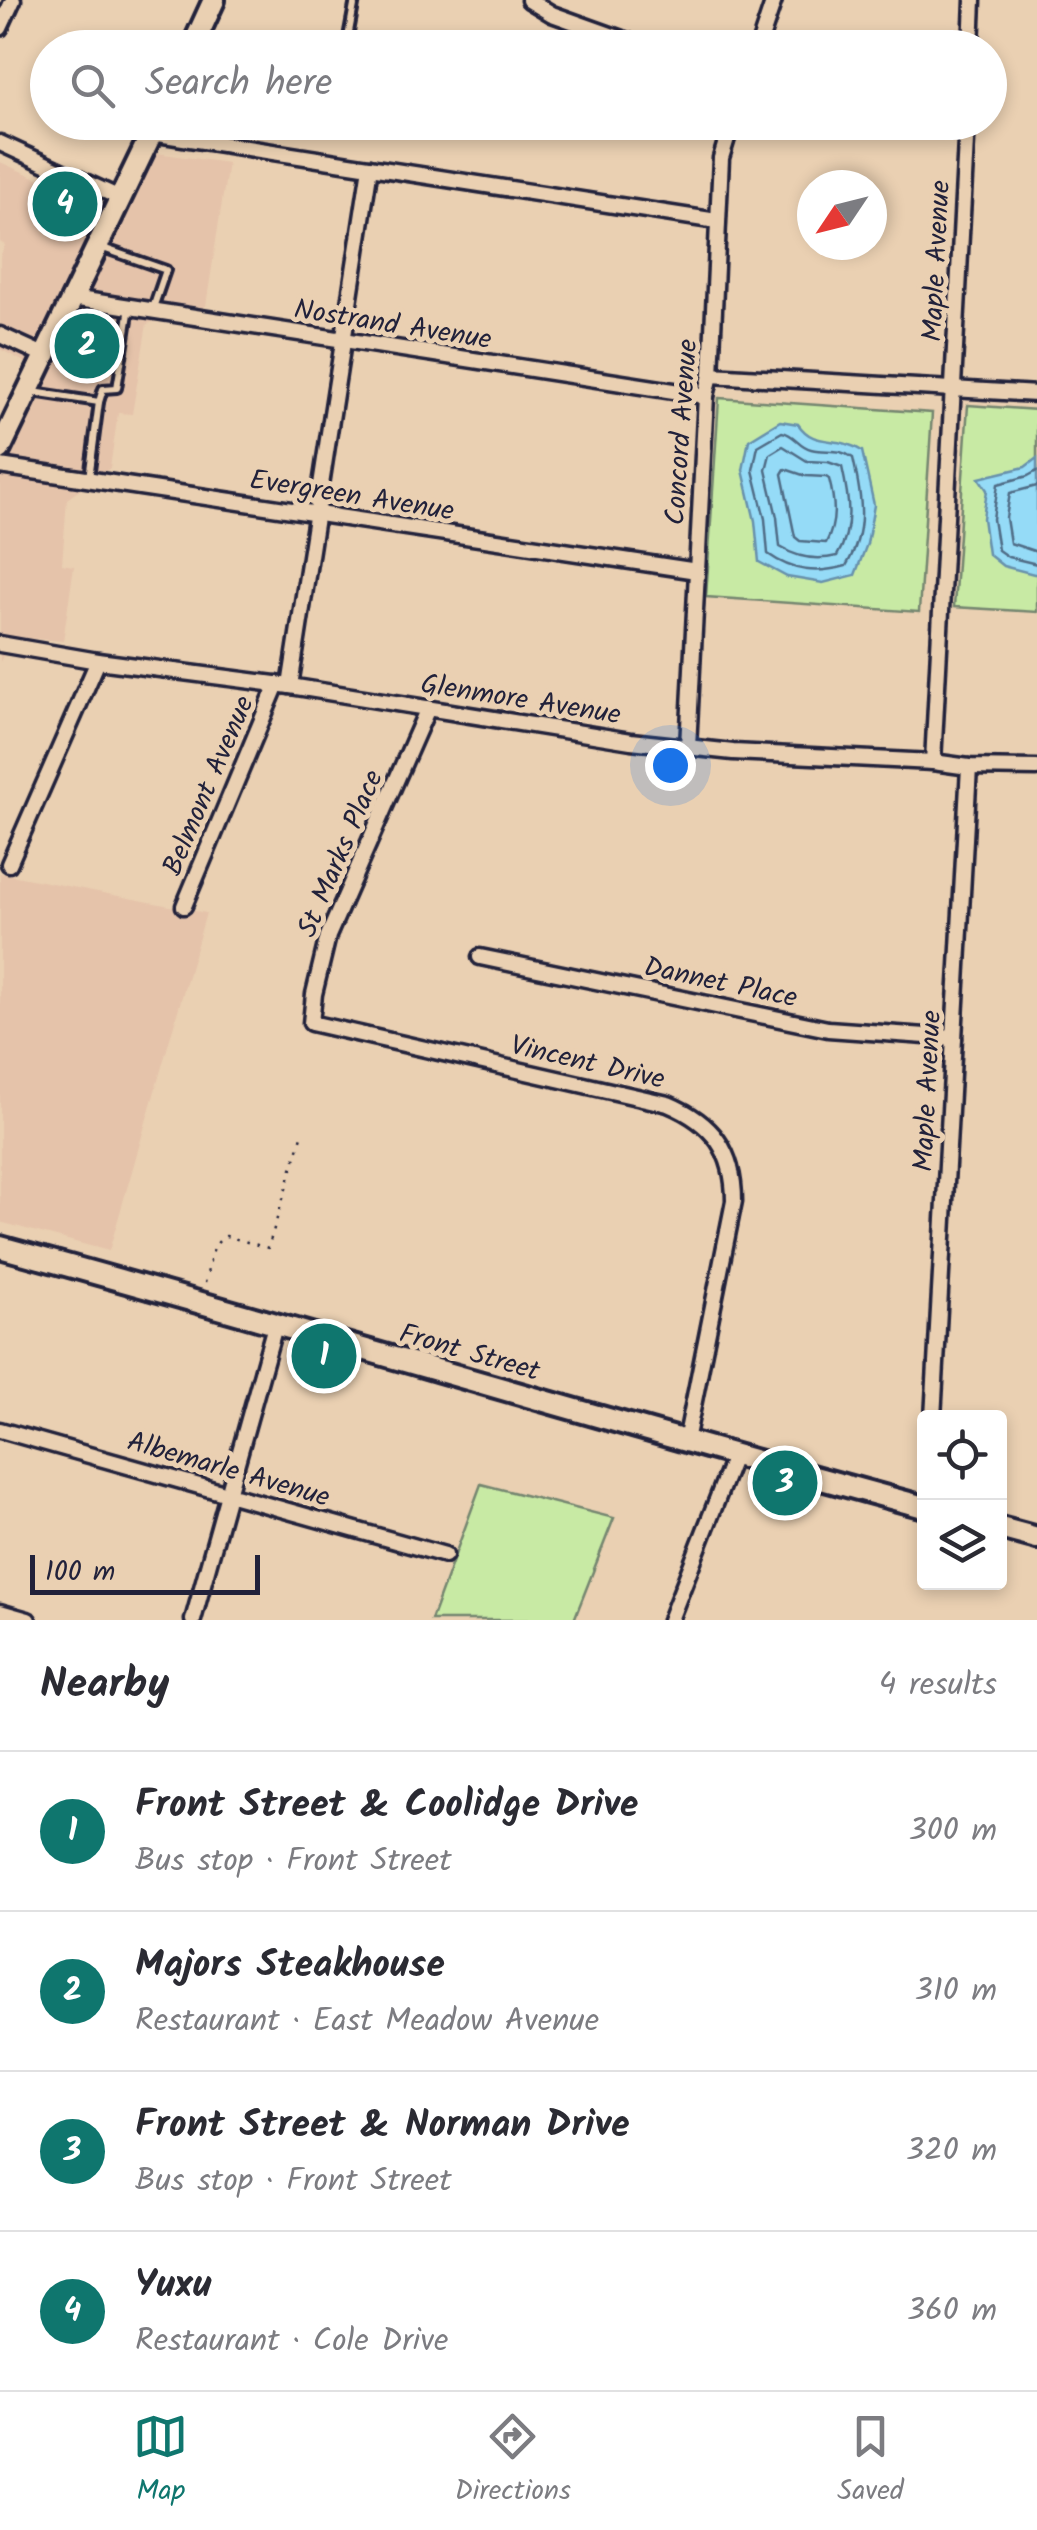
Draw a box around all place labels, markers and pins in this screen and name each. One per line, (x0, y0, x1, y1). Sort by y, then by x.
pin: 4 (32, 166, 98, 242)
pin: 2 (54, 308, 120, 384)
pin: 1 (292, 1318, 356, 1394)
pin: 3 (752, 1446, 818, 1520)

